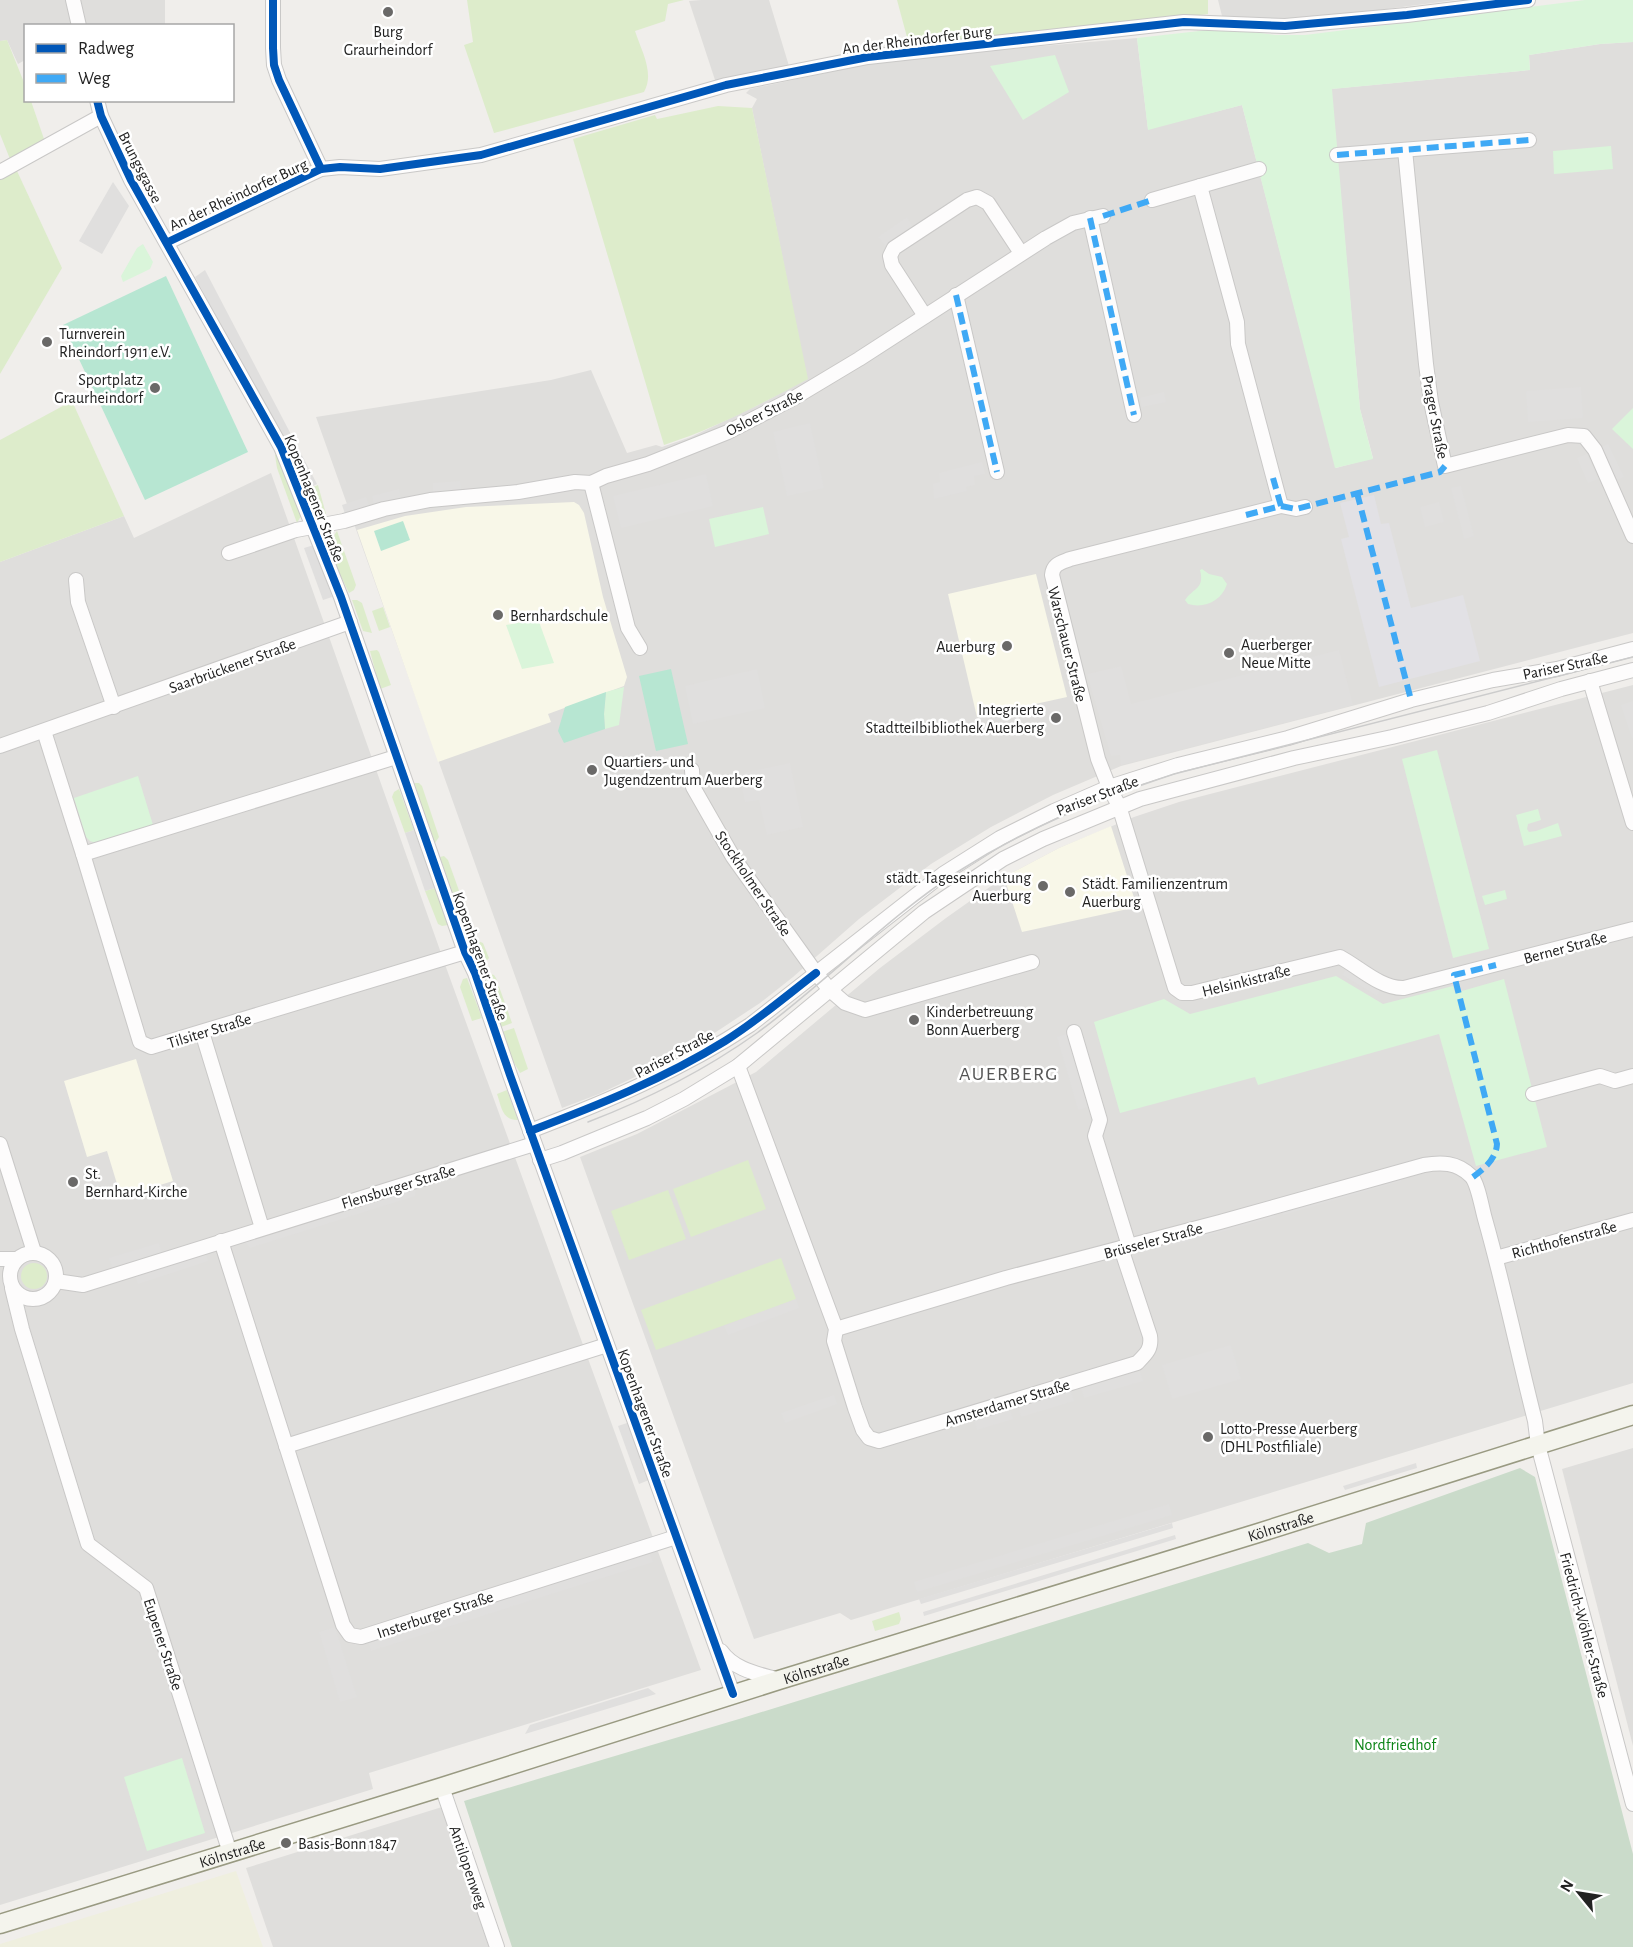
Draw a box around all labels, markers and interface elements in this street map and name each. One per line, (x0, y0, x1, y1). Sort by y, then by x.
marker: Burg Graurheindorf (381, 5, 395, 19)
street label: An der Rheindorfer Burg (841, 23, 993, 57)
legend (24, 24, 234, 102)
place label: Burg Graurheindorf (344, 24, 433, 58)
text: Radweg (78, 40, 134, 58)
text: Weg (78, 70, 110, 88)
street label: Brungsgasse (115, 129, 165, 206)
street label: An der Rheindorfer Burg (167, 156, 310, 234)
place label: Turnverein Rheindorf 1911 e.V. (59, 326, 171, 360)
marker: Turnverein Rheindorf 1911 e.V. (40, 335, 54, 349)
place label: Sportplatz Graurheindorf (54, 372, 144, 406)
street label: Prager Straße (1419, 374, 1451, 460)
marker: Sportplatz Graurheindorf (148, 381, 162, 395)
street label: Osloer Straße (723, 387, 806, 439)
street label: Kopenhagener Straße (281, 432, 347, 564)
street label: Warschauer Straße (1045, 585, 1089, 704)
marker: Bernhardschule (491, 608, 505, 622)
place label: Bernhardschule (510, 608, 608, 624)
street label: Saarbrückener Straße (167, 636, 298, 696)
place label: Auerberger Neue Mitte (1241, 637, 1313, 671)
place label: Auerburg (936, 639, 995, 655)
marker: Auerburg (1000, 639, 1014, 653)
marker: Auerberger Neue Mitte (1222, 646, 1236, 660)
street label: Pariser Straße (1521, 649, 1609, 683)
place label: Integrierte Stadtteilbibliothek Auerberg (866, 702, 1044, 736)
marker: Integrierte Stadtteilbibliothek Auerberg (1049, 711, 1063, 725)
place label: Quartiers- und Jugendzentrum Auerberg (604, 754, 763, 788)
marker: Quartiers- und Jugendzentrum Auerberg (585, 763, 599, 777)
street label: Pariser Straße (1054, 773, 1141, 819)
street label: Stockholmer Straße (712, 828, 794, 939)
place label: städt. Tageseinrichtung Auerburg (886, 870, 1031, 904)
place label: Städt. Familienzentrum Auerburg (1082, 876, 1228, 910)
marker: städt. Tageseinrichtung Auerburg (1036, 879, 1050, 893)
marker: Städt. Familienzentrum Auerburg (1063, 885, 1077, 899)
street label: Kopenhagener Straße (449, 890, 511, 1023)
street label: Berner Straße (1522, 929, 1609, 967)
street label: Helsinkistraße (1200, 962, 1292, 1000)
place label: Kinderbetreuung Bonn Auerberg (926, 1004, 1033, 1038)
street label: Tilsiter Straße (165, 1011, 253, 1051)
marker: Kinderbetreuung Bonn Auerberg (907, 1013, 921, 1027)
street label: Pariser Straße (632, 1026, 716, 1081)
district label: AUERBERG (959, 1064, 1059, 1084)
street label: Flensburger Straße (339, 1162, 457, 1212)
place label: St. Bernhard-Kirche (85, 1166, 187, 1200)
marker: St. Bernhard-Kirche (66, 1175, 80, 1189)
street label: Richthofenstraße (1510, 1218, 1619, 1262)
street label: Brüsseler Straße (1102, 1220, 1204, 1262)
street label: Kopenhagener Straße (614, 1347, 676, 1480)
street label: Amsterdamer Straße (943, 1376, 1072, 1430)
place label: Lotto-Presse Auerberg (DHL Postfiliale) (1220, 1421, 1357, 1455)
marker: Lotto-Presse Auerberg (DHL Postfiliale) (1201, 1430, 1215, 1444)
street label: Kölnstraße (1246, 1509, 1316, 1545)
street label: Friedrich-Wöhler-Straße (1557, 1551, 1611, 1700)
street label: Insterburger Straße (375, 1589, 496, 1641)
street label: Eupener Straße (141, 1596, 185, 1692)
street label: Kölnstraße (781, 1652, 851, 1687)
park label: Nordfriedhof (1354, 1737, 1437, 1753)
street label: Antilopenweg (446, 1824, 490, 1911)
street label: Kölnstraße (197, 1835, 267, 1871)
marker: Basis-Bonn 1847 (279, 1836, 293, 1850)
place label: Basis-Bonn 1847 (298, 1836, 397, 1852)
north arrow (1549, 1863, 1609, 1923)
text: N (1557, 1877, 1577, 1895)

